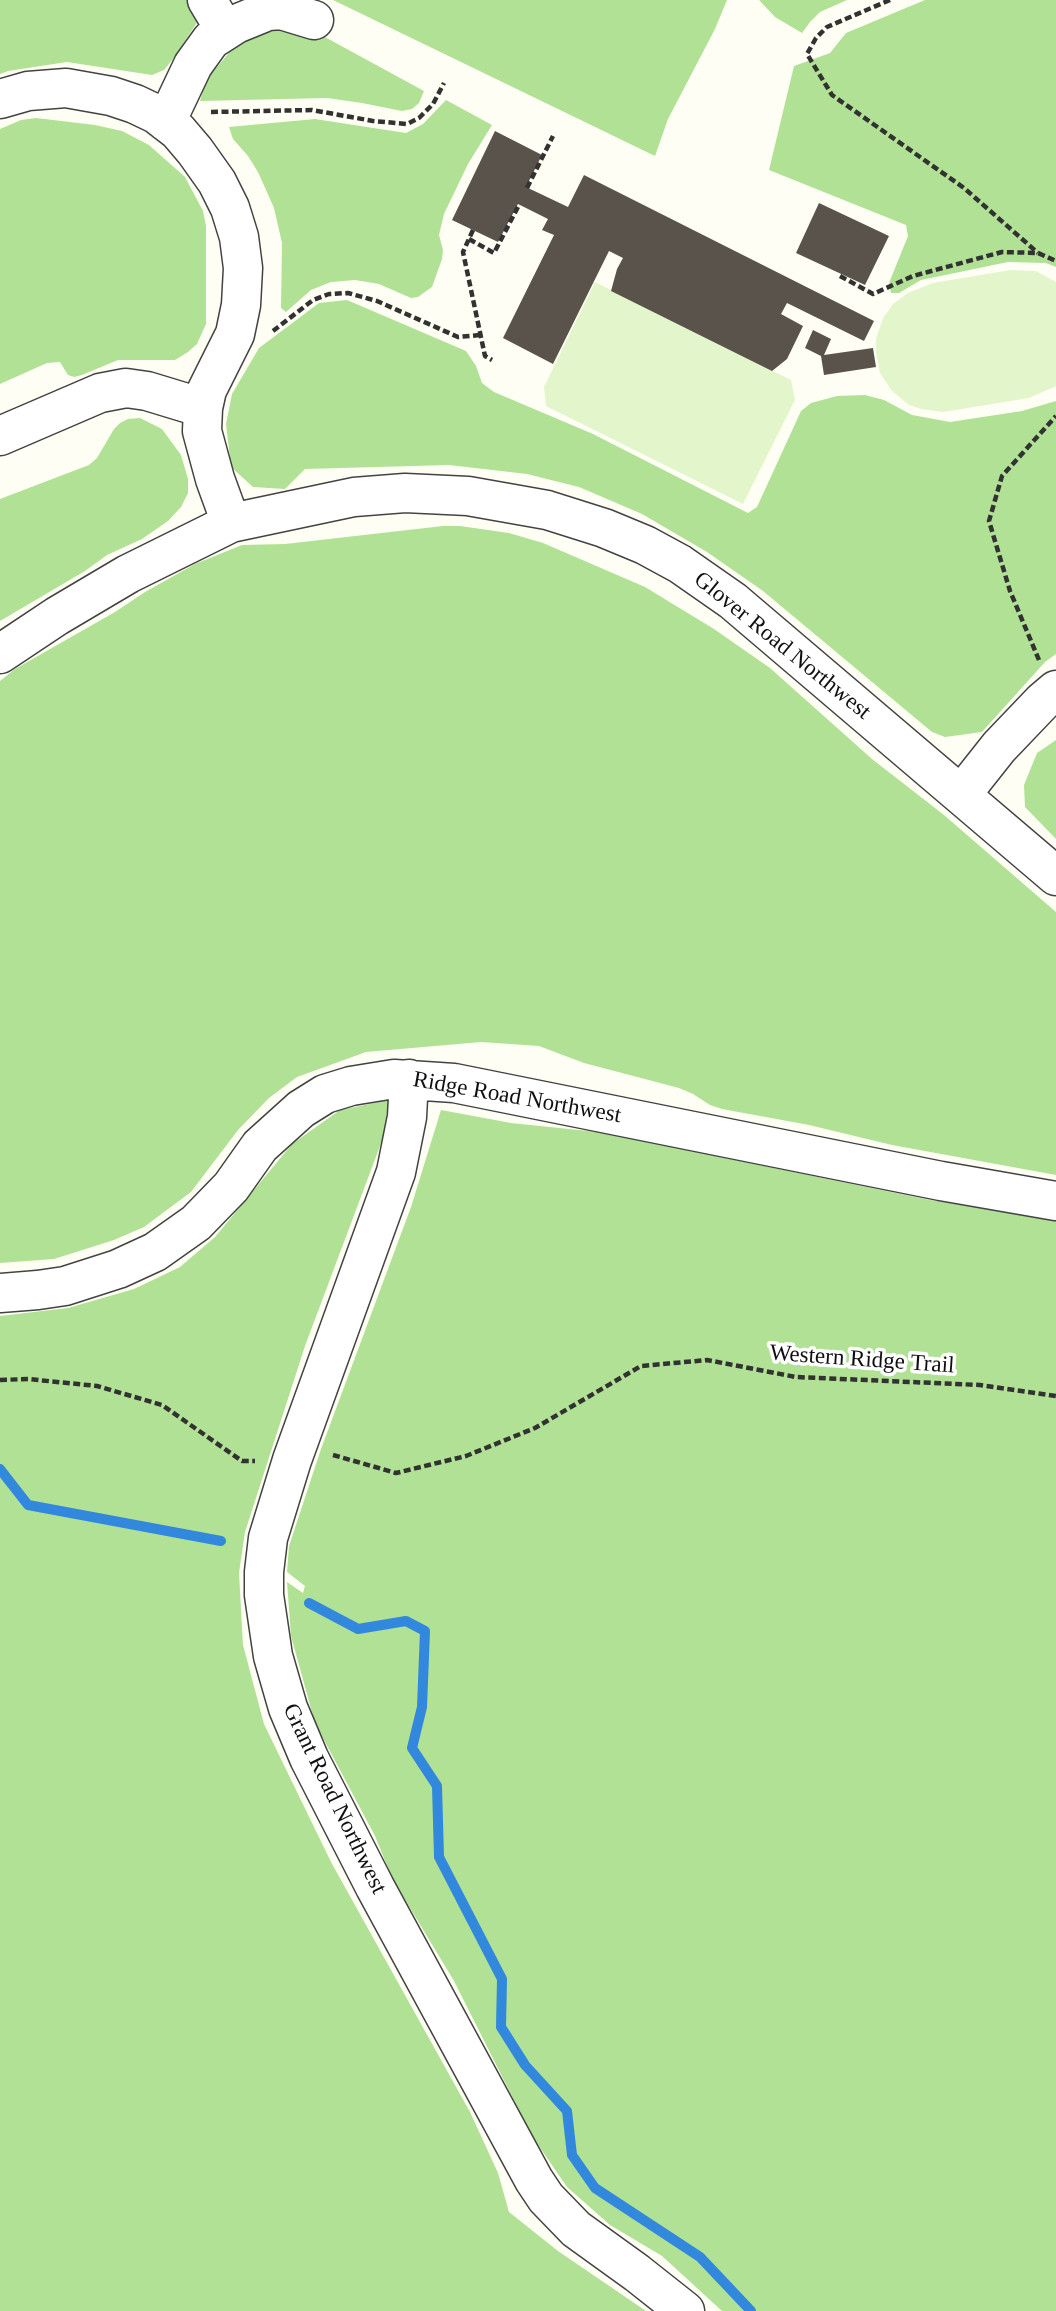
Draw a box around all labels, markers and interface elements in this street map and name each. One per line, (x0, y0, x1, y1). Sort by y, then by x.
street label: Glover Road Northwest (688, 566, 876, 726)
street label: Ridge Road Northwest (411, 1066, 623, 1130)
street label: Western Ridge Trail (769, 1340, 955, 1380)
street label: Grant Road Northwest (276, 1699, 392, 1899)

